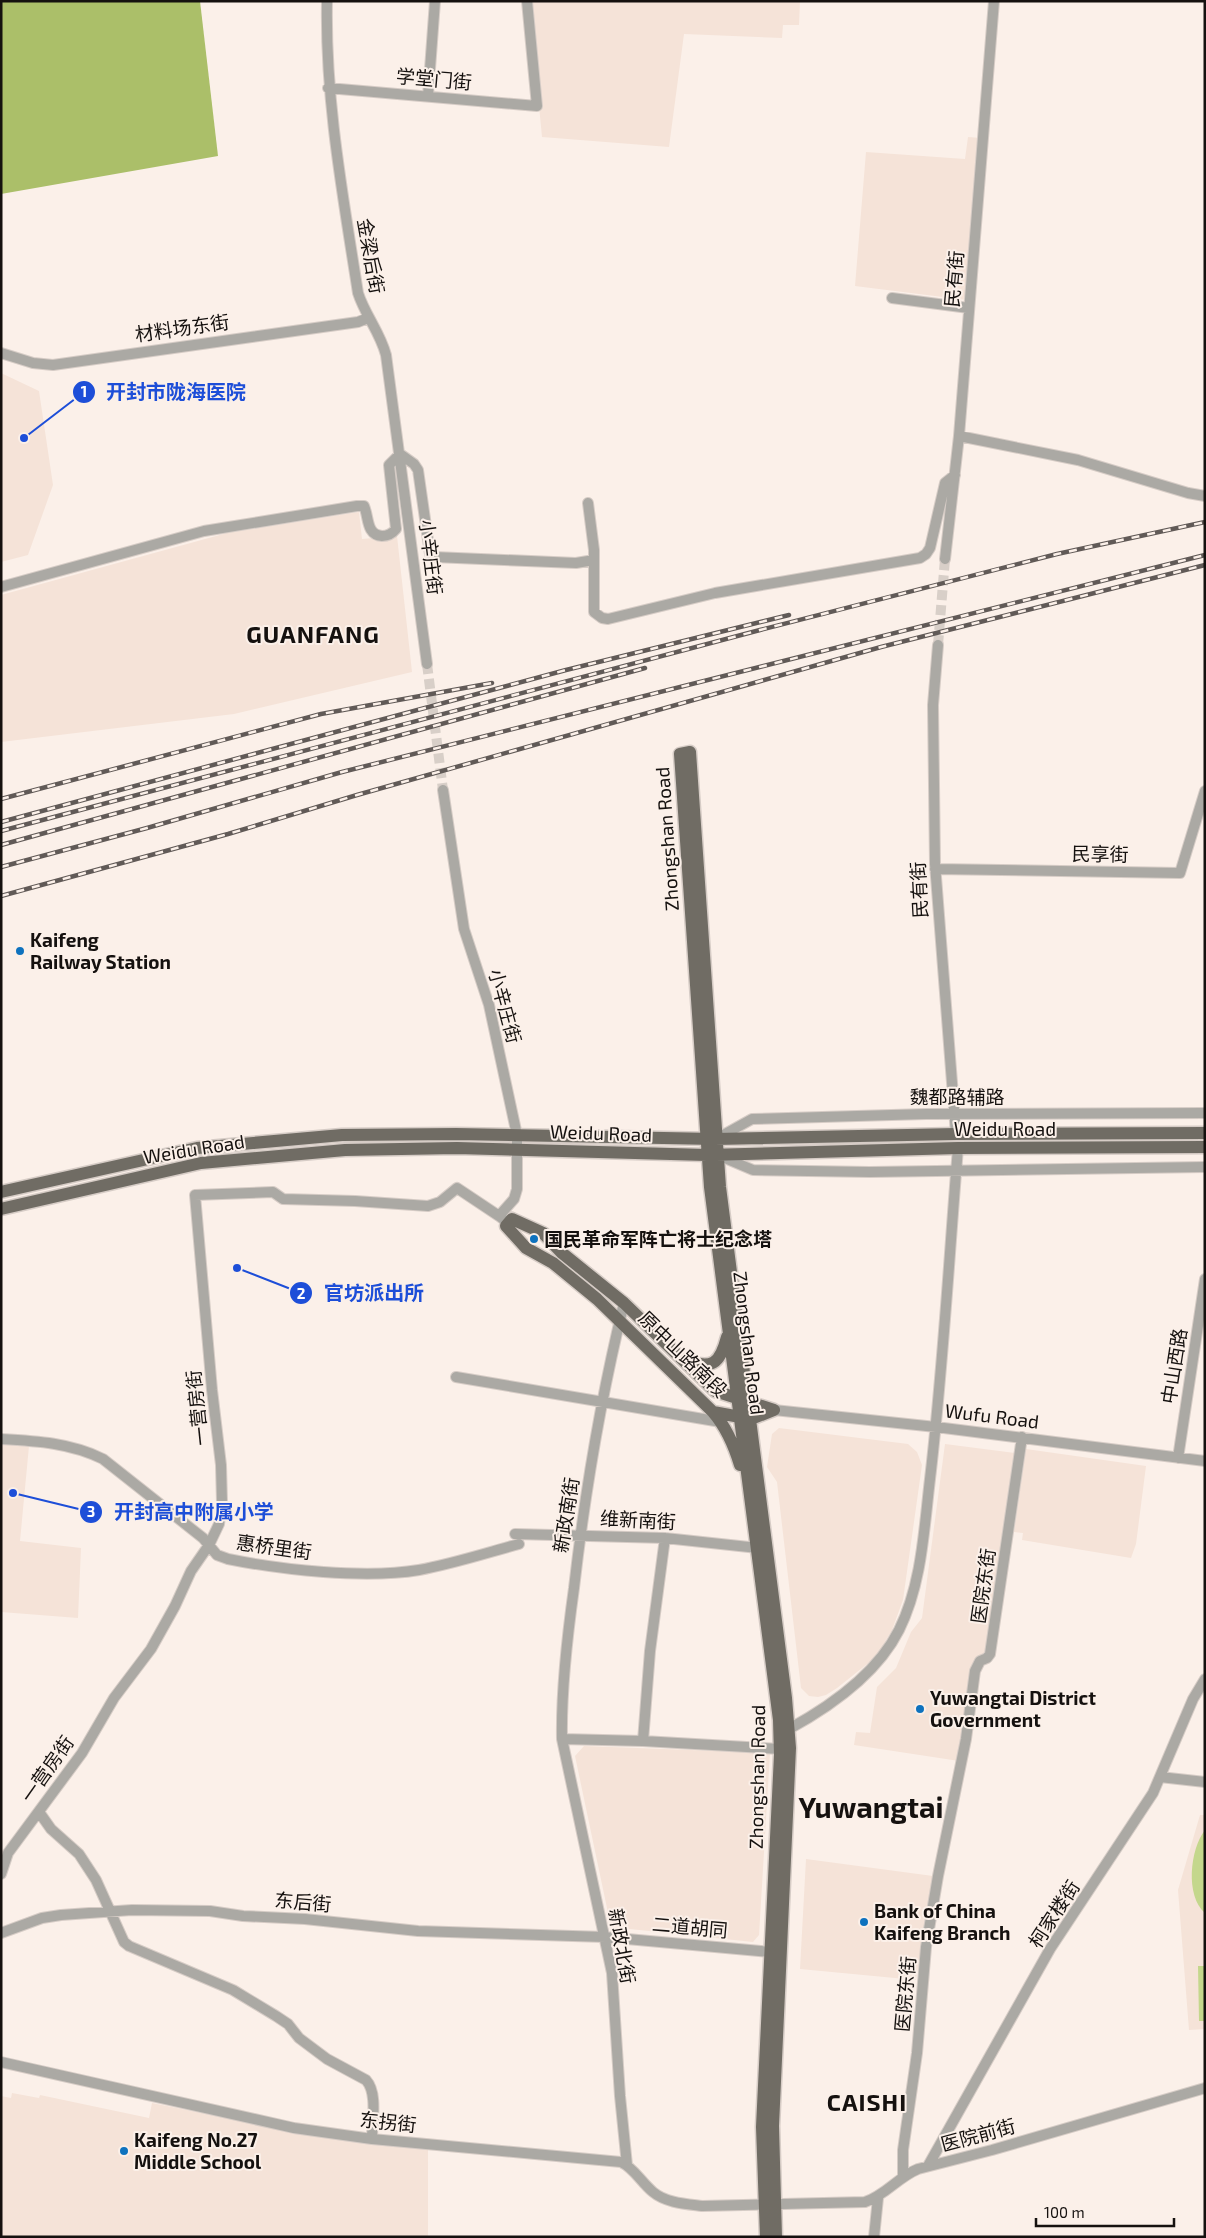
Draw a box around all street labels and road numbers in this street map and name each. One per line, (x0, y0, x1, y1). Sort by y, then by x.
street label: 学堂门街 (395, 64, 473, 93)
street label: 金梁后街 (354, 216, 389, 295)
street label: 民有街 (940, 250, 967, 308)
street label: 材料场东街 (133, 310, 231, 346)
street label: 小辛庄街 (415, 518, 448, 596)
street label: Zhongshan Road (650, 766, 683, 912)
street label: 民享街 (1071, 842, 1129, 865)
street label: 民有街 (906, 861, 931, 919)
street label: 小辛庄街 (485, 966, 526, 1046)
street label: 魏都路辅路 (909, 1085, 1005, 1108)
street label: Weidu Road (954, 1117, 1056, 1140)
street label: Weidu Road (549, 1119, 653, 1146)
street label: Weidu Road (142, 1129, 246, 1168)
street label: Zhongshan Road (729, 1270, 770, 1416)
street label: 原中山路南段 (634, 1306, 732, 1402)
street label: 中山西路 (1156, 1327, 1191, 1405)
street label: 一营房街 (181, 1369, 212, 1447)
street label: Wufu Road (944, 1398, 1040, 1433)
street label: 新政南街 (548, 1476, 583, 1554)
street label: 维新南街 (599, 1506, 677, 1533)
street label: 惠桥里街 (235, 1530, 313, 1563)
street label: 医院东街 (966, 1547, 999, 1625)
street label: Zhongshan Road (744, 1705, 769, 1849)
street label: 一营房街 (15, 1731, 78, 1806)
street label: 柯家楼街 (1023, 1876, 1084, 1952)
street label: 东后街 (274, 1888, 332, 1915)
street label: 新政北街 (605, 1906, 640, 1985)
street label: 二道胡同 (651, 1912, 729, 1941)
street label: 医院东街 (890, 1955, 919, 2033)
street label: 东拐街 (358, 2107, 418, 2136)
street label: 医院前街 (938, 2114, 1018, 2155)

